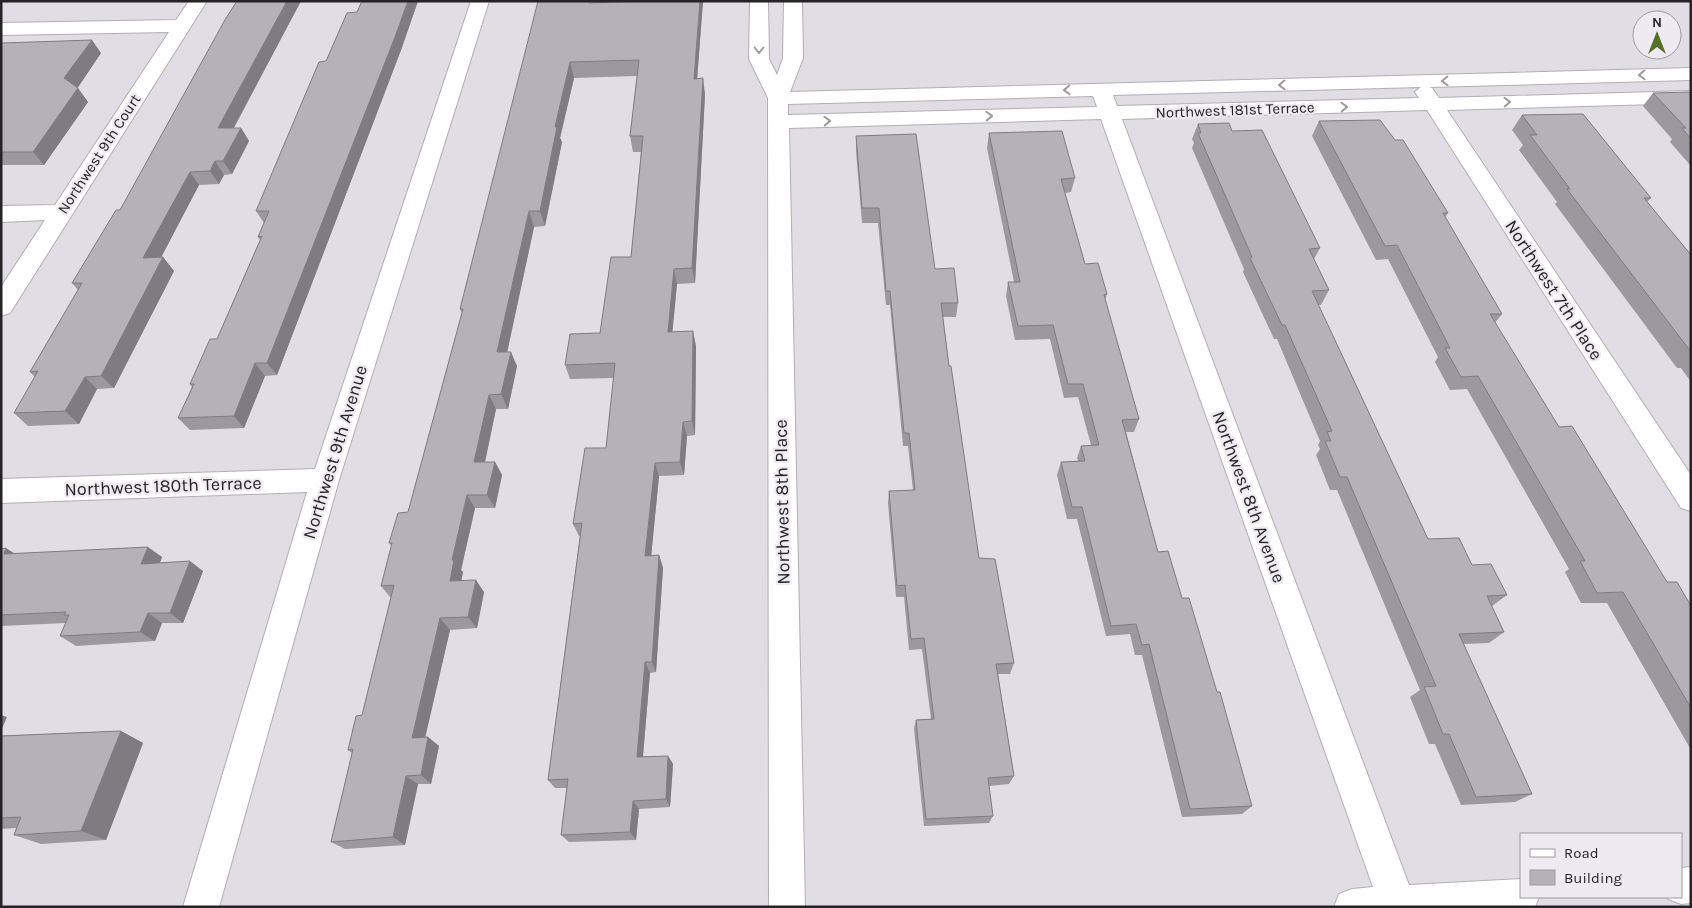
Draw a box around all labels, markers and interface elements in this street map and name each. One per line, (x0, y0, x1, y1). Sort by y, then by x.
north arrow (1632, 10, 1682, 60)
text: N (1652, 14, 1662, 31)
one-way arrow (754, 46, 764, 54)
one-way arrow (1638, 70, 1646, 81)
one-way arrow (1440, 75, 1448, 86)
one-way arrow (1278, 80, 1286, 90)
one-way arrow (1063, 85, 1071, 96)
street label: Northwest 9th Court (54, 91, 145, 217)
one-way arrow (1503, 97, 1511, 107)
street label: Northwest 181st Terrace (1155, 98, 1315, 122)
one-way arrow (1341, 101, 1349, 112)
one-way arrow (986, 111, 994, 122)
one-way arrow (824, 116, 831, 126)
street label: Northwest 7th Place (1500, 216, 1608, 364)
street label: Northwest 9th Avenue (298, 362, 372, 542)
street label: Northwest 8th Avenue (1208, 408, 1290, 586)
street label: Northwest 8th Place (770, 419, 794, 585)
street label: Northwest 180th Terrace (64, 472, 262, 500)
legend (1520, 833, 1682, 898)
text: Road (1564, 844, 1599, 862)
text: Building (1564, 869, 1622, 887)

